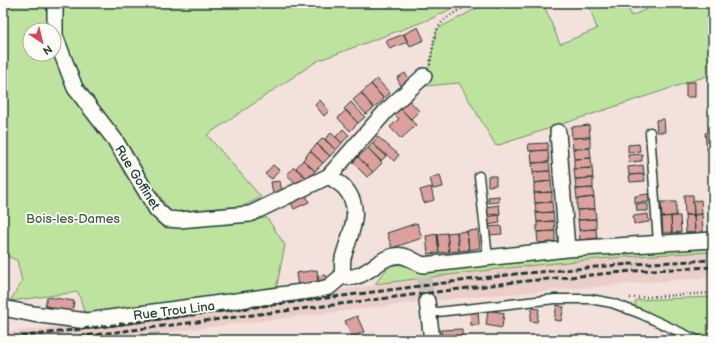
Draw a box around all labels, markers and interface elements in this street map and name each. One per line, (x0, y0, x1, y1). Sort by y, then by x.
north arrow (22, 22, 62, 62)
text: N (40, 42, 55, 57)
street label: Rue Goffinet (111, 142, 163, 213)
park label: Bois-les-Dames (26, 211, 120, 227)
street label: Rue Trou Lina (132, 298, 216, 324)

